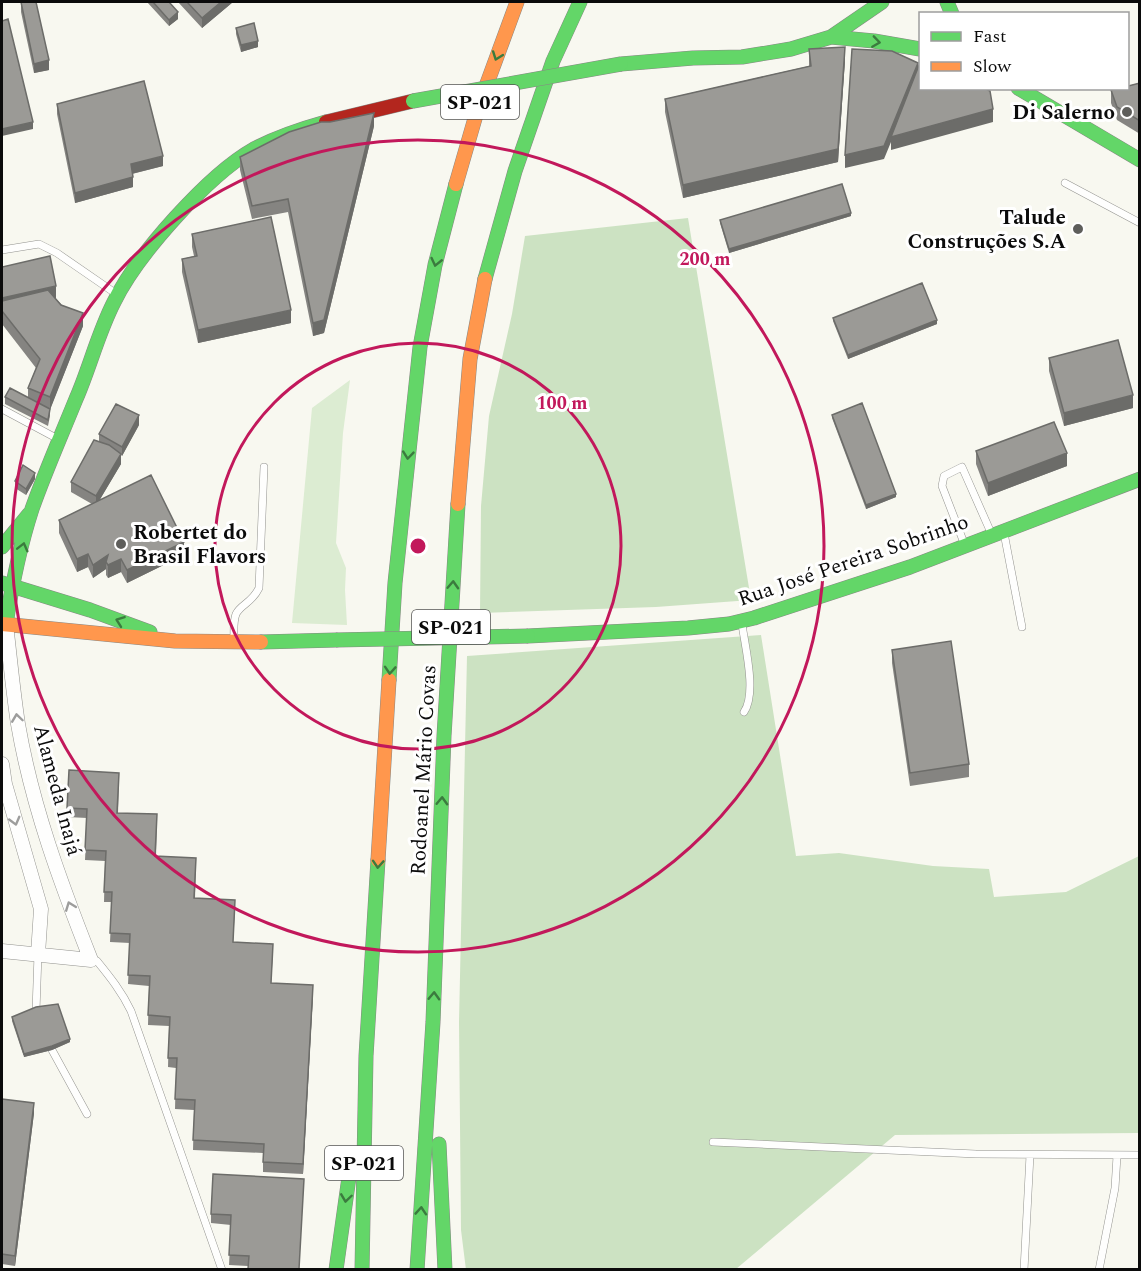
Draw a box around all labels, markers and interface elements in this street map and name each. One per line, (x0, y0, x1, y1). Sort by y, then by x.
legend (919, 12, 1129, 90)
text: Fast (973, 23, 1006, 50)
one-way arrow (872, 35, 881, 47)
one-way arrow (491, 51, 504, 61)
text: Slow (973, 53, 1012, 80)
road number: SP-021 (441, 85, 519, 119)
place label: Di Salerno (1012, 97, 1115, 129)
marker: Di Salerno (1120, 105, 1134, 119)
place label: Talude Construções S.A (908, 202, 1066, 258)
marker: Talude Construções S.A (1071, 222, 1085, 236)
text: 200 m (679, 246, 731, 273)
one-way arrow (431, 257, 444, 267)
text: 100 m (536, 390, 588, 417)
one-way arrow (402, 450, 415, 459)
street label: Rua José Pereira Sobrinho (734, 506, 973, 616)
place label: Robertet do Brasil Flavors (133, 517, 266, 573)
centre of rings (408, 536, 428, 556)
marker: Robertet do Brasil Flavors (114, 537, 128, 551)
one-way arrow (15, 543, 28, 553)
one-way arrow (446, 580, 459, 590)
road number: SP-021 (412, 610, 490, 644)
one-way arrow (115, 616, 126, 628)
street label: Rodoanel Mário Covas (403, 664, 445, 876)
one-way arrow (383, 665, 396, 674)
one-way arrow (12, 714, 24, 723)
street label: Alameda Inajá (24, 721, 90, 860)
one-way arrow (435, 796, 448, 805)
one-way arrow (8, 815, 20, 826)
one-way arrow (371, 860, 384, 869)
one-way arrow (64, 901, 77, 912)
one-way arrow (428, 991, 440, 1000)
road number: SP-021 (325, 1146, 403, 1180)
one-way arrow (341, 1193, 353, 1202)
one-way arrow (414, 1207, 427, 1216)

